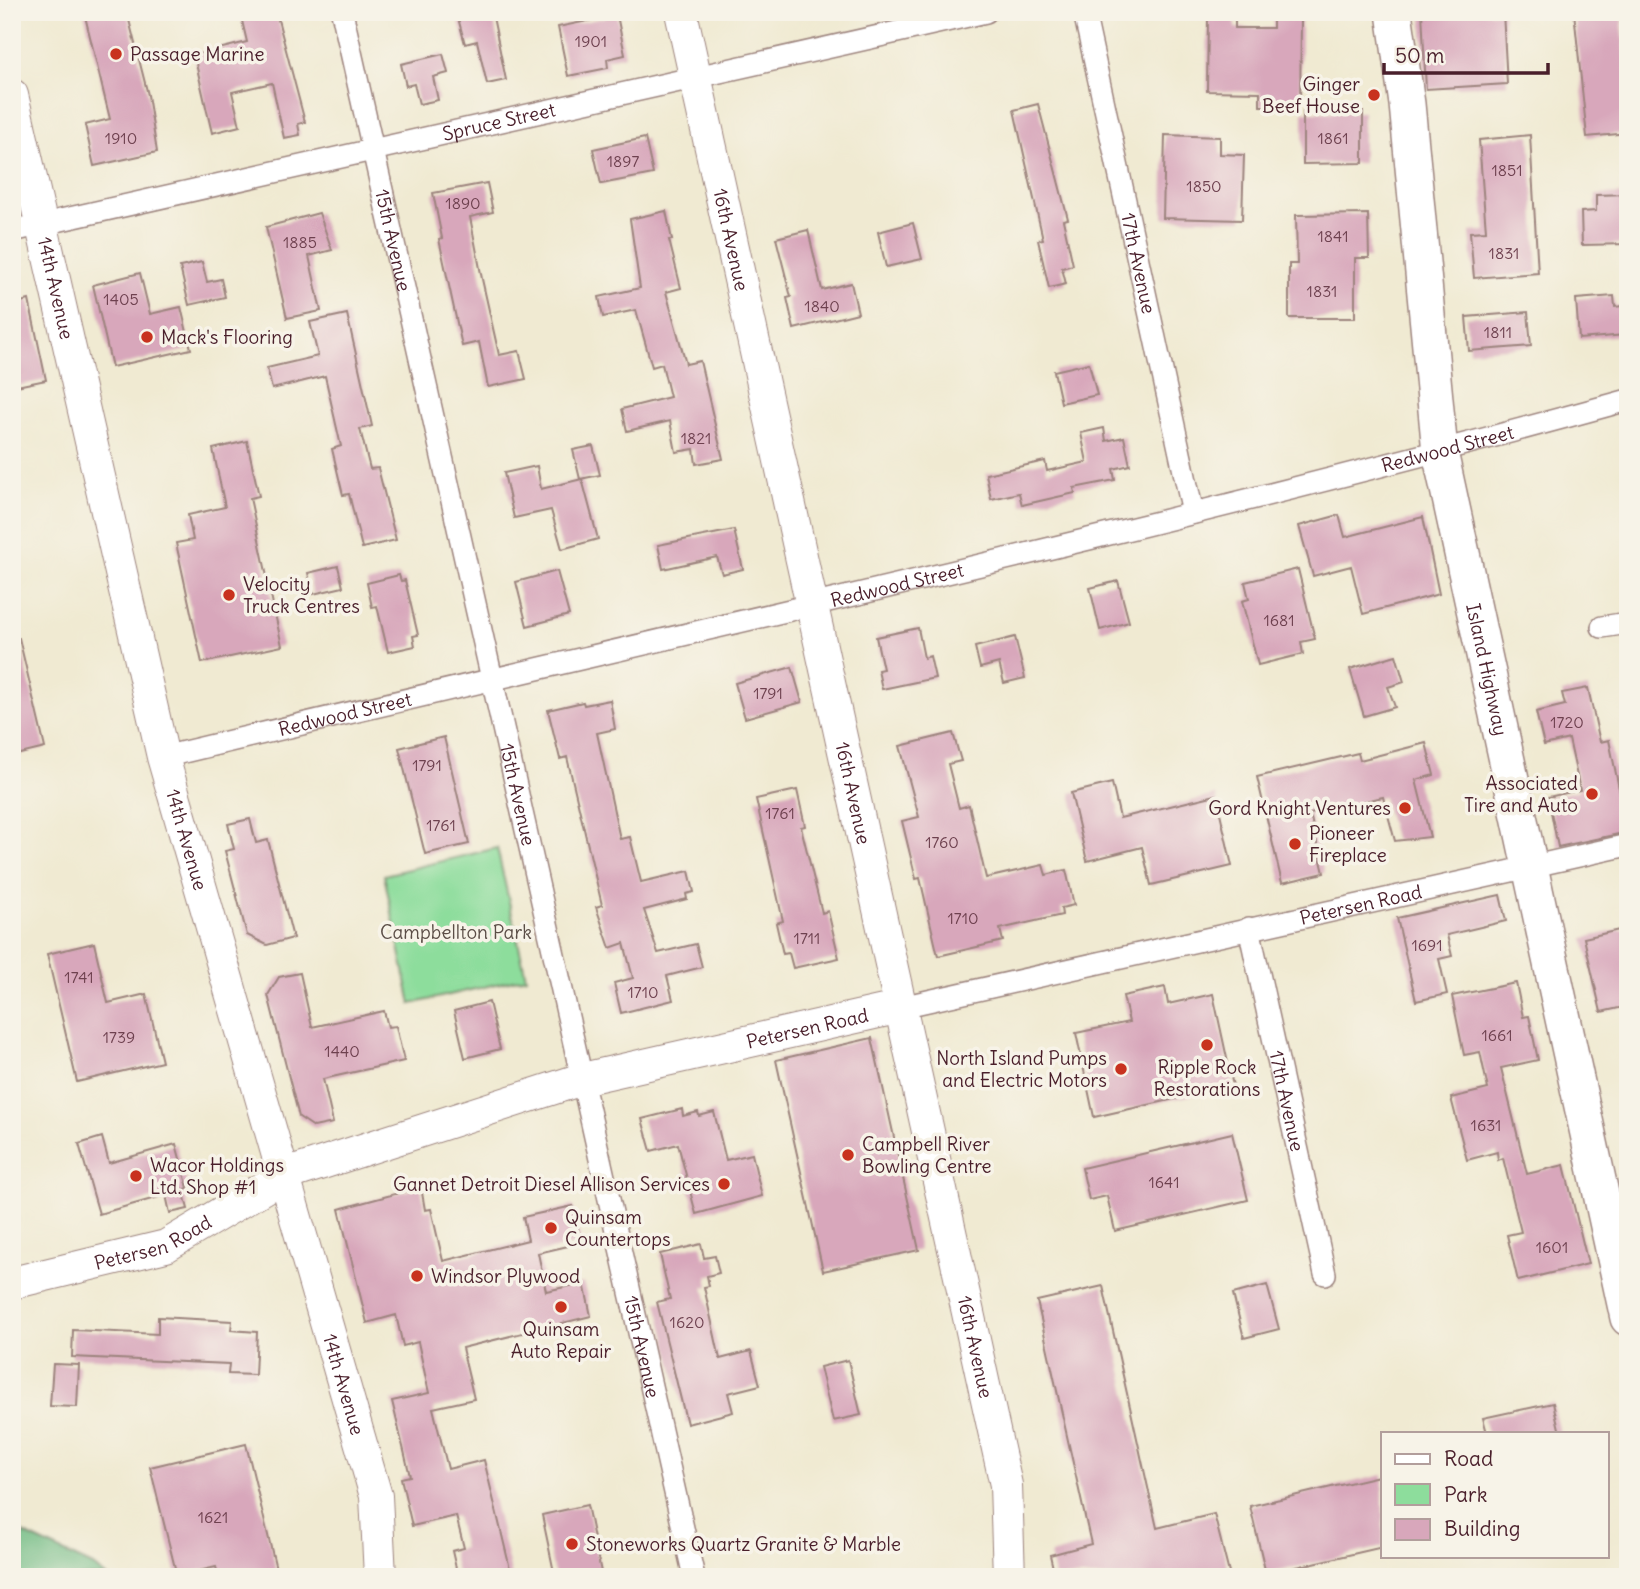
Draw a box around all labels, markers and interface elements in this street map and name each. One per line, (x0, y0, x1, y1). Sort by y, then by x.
house number: 1901 (575, 31, 607, 51)
scale bar (1384, 32, 1549, 76)
place label: Passage Marine (130, 42, 265, 66)
text: 50 m (1395, 42, 1444, 69)
marker: Passage Marine (108, 46, 124, 62)
place label: Ginger Beef House (1262, 72, 1360, 118)
marker: Ginger Beef House (1366, 87, 1382, 103)
street label: Spruce Street (440, 97, 558, 146)
house number: 1910 (105, 128, 137, 148)
house number: 1861 (1317, 128, 1349, 148)
house number: 1897 (607, 151, 639, 171)
house number: 1851 (1491, 160, 1523, 180)
house number: 1850 (1186, 176, 1222, 196)
street label: 16th Avenue (708, 186, 754, 293)
street label: 15th Avenue (370, 187, 416, 294)
house number: 1890 (445, 193, 481, 213)
street label: 17th Avenue (1116, 210, 1161, 316)
house number: 1841 (1317, 226, 1349, 246)
house number: 1885 (283, 232, 317, 252)
street label: 14th Avenue (33, 235, 79, 341)
house number: 1831 (1489, 243, 1519, 263)
house number: 1831 (1307, 281, 1337, 301)
house number: 1405 (103, 289, 139, 309)
house number: 1840 (804, 296, 840, 316)
house number: 1811 (1484, 322, 1512, 342)
place label: Mack's Flooring (161, 325, 293, 349)
marker: Mack's Flooring (139, 329, 155, 345)
street label: Redwood Street (1379, 420, 1516, 477)
house number: 1821 (681, 428, 711, 448)
street label: Redwood Street (828, 557, 966, 612)
place label: Velocity Truck Centres (243, 572, 360, 618)
marker: Velocity Truck Centres (221, 587, 237, 603)
street label: Island Highway (1461, 601, 1513, 738)
house number: 1681 (1263, 610, 1295, 630)
house number: 1791 (753, 683, 783, 703)
street label: Redwood Street (276, 687, 414, 741)
house number: 1720 (1550, 712, 1584, 732)
street label: 16th Avenue (830, 740, 876, 847)
street label: 15th Avenue (495, 741, 541, 848)
house number: 1791 (412, 755, 442, 775)
place label: Associated Tire and Auto (1464, 771, 1578, 817)
street label: 14th Avenue (161, 786, 213, 893)
marker: Associated Tire and Auto (1584, 786, 1600, 802)
place label: Gord Knight Ventures (1208, 796, 1391, 820)
marker: Gord Knight Ventures (1397, 800, 1413, 816)
house number: 1761 (765, 803, 795, 823)
house number: 1761 (426, 815, 456, 835)
place label: Pioneer Fireplace (1309, 821, 1387, 867)
house number: 1760 (925, 832, 959, 852)
marker: Pioneer Fireplace (1287, 836, 1303, 852)
street label: Petersen Road (1297, 879, 1424, 930)
house number: 1710 (947, 908, 979, 928)
park label: Campbellton Park (380, 920, 532, 944)
house number: 1711 (794, 928, 820, 948)
house number: 1691 (1411, 935, 1443, 955)
house number: 1741 (64, 967, 94, 987)
house number: 1710 (627, 982, 659, 1002)
street label: Petersen Road (744, 1003, 870, 1054)
house number: 1661 (1481, 1025, 1513, 1045)
house number: 1739 (103, 1027, 135, 1047)
marker: Ripple Rock Restorations (1199, 1037, 1215, 1053)
house number: 1440 (324, 1041, 360, 1061)
place label: North Island Pumps and Electric Motors (936, 1046, 1107, 1092)
street label: 17th Avenue (1264, 1048, 1310, 1154)
place label: Ripple Rock Restorations (1153, 1055, 1261, 1101)
marker: North Island Pumps and Electric Motors (1113, 1061, 1129, 1077)
house number: 1631 (1471, 1115, 1501, 1135)
place label: Campbell River Bowling Centre (862, 1132, 992, 1178)
marker: Campbell River Bowling Centre (840, 1147, 856, 1163)
place label: Wacor Holdings Ltd. Shop #1 (150, 1153, 284, 1199)
marker: Wacor Holdings Ltd. Shop #1 (128, 1168, 144, 1184)
place label: Gannet Detroit Diesel Allison Services (393, 1172, 710, 1196)
house number: 1641 (1148, 1172, 1180, 1192)
marker: Gannet Detroit Diesel Allison Services (716, 1176, 732, 1192)
place label: Quinsam Countertops (565, 1205, 671, 1251)
street label: Petersen Road (92, 1210, 216, 1275)
marker: Quinsam Countertops (543, 1220, 559, 1236)
house number: 1601 (1536, 1237, 1568, 1257)
place label: Windsor Plywood (431, 1264, 580, 1288)
marker: Windsor Plywood (409, 1268, 425, 1284)
street label: 15th Avenue (619, 1293, 665, 1400)
street label: 16th Avenue (953, 1293, 998, 1400)
marker: Quinsam Auto Repair (553, 1299, 569, 1315)
house number: 1620 (670, 1312, 704, 1332)
place label: Quinsam Auto Repair (511, 1317, 612, 1363)
street label: 14th Avenue (318, 1331, 370, 1438)
legend (1381, 1432, 1608, 1558)
text: Road (1444, 1445, 1493, 1472)
text: Park (1444, 1481, 1487, 1508)
house number: 1621 (198, 1507, 228, 1527)
text: Building (1444, 1515, 1520, 1542)
place label: Stoneworks Quartz Granite & Marble (586, 1532, 901, 1556)
marker: Stoneworks Quartz Granite & Marble (564, 1536, 580, 1552)

